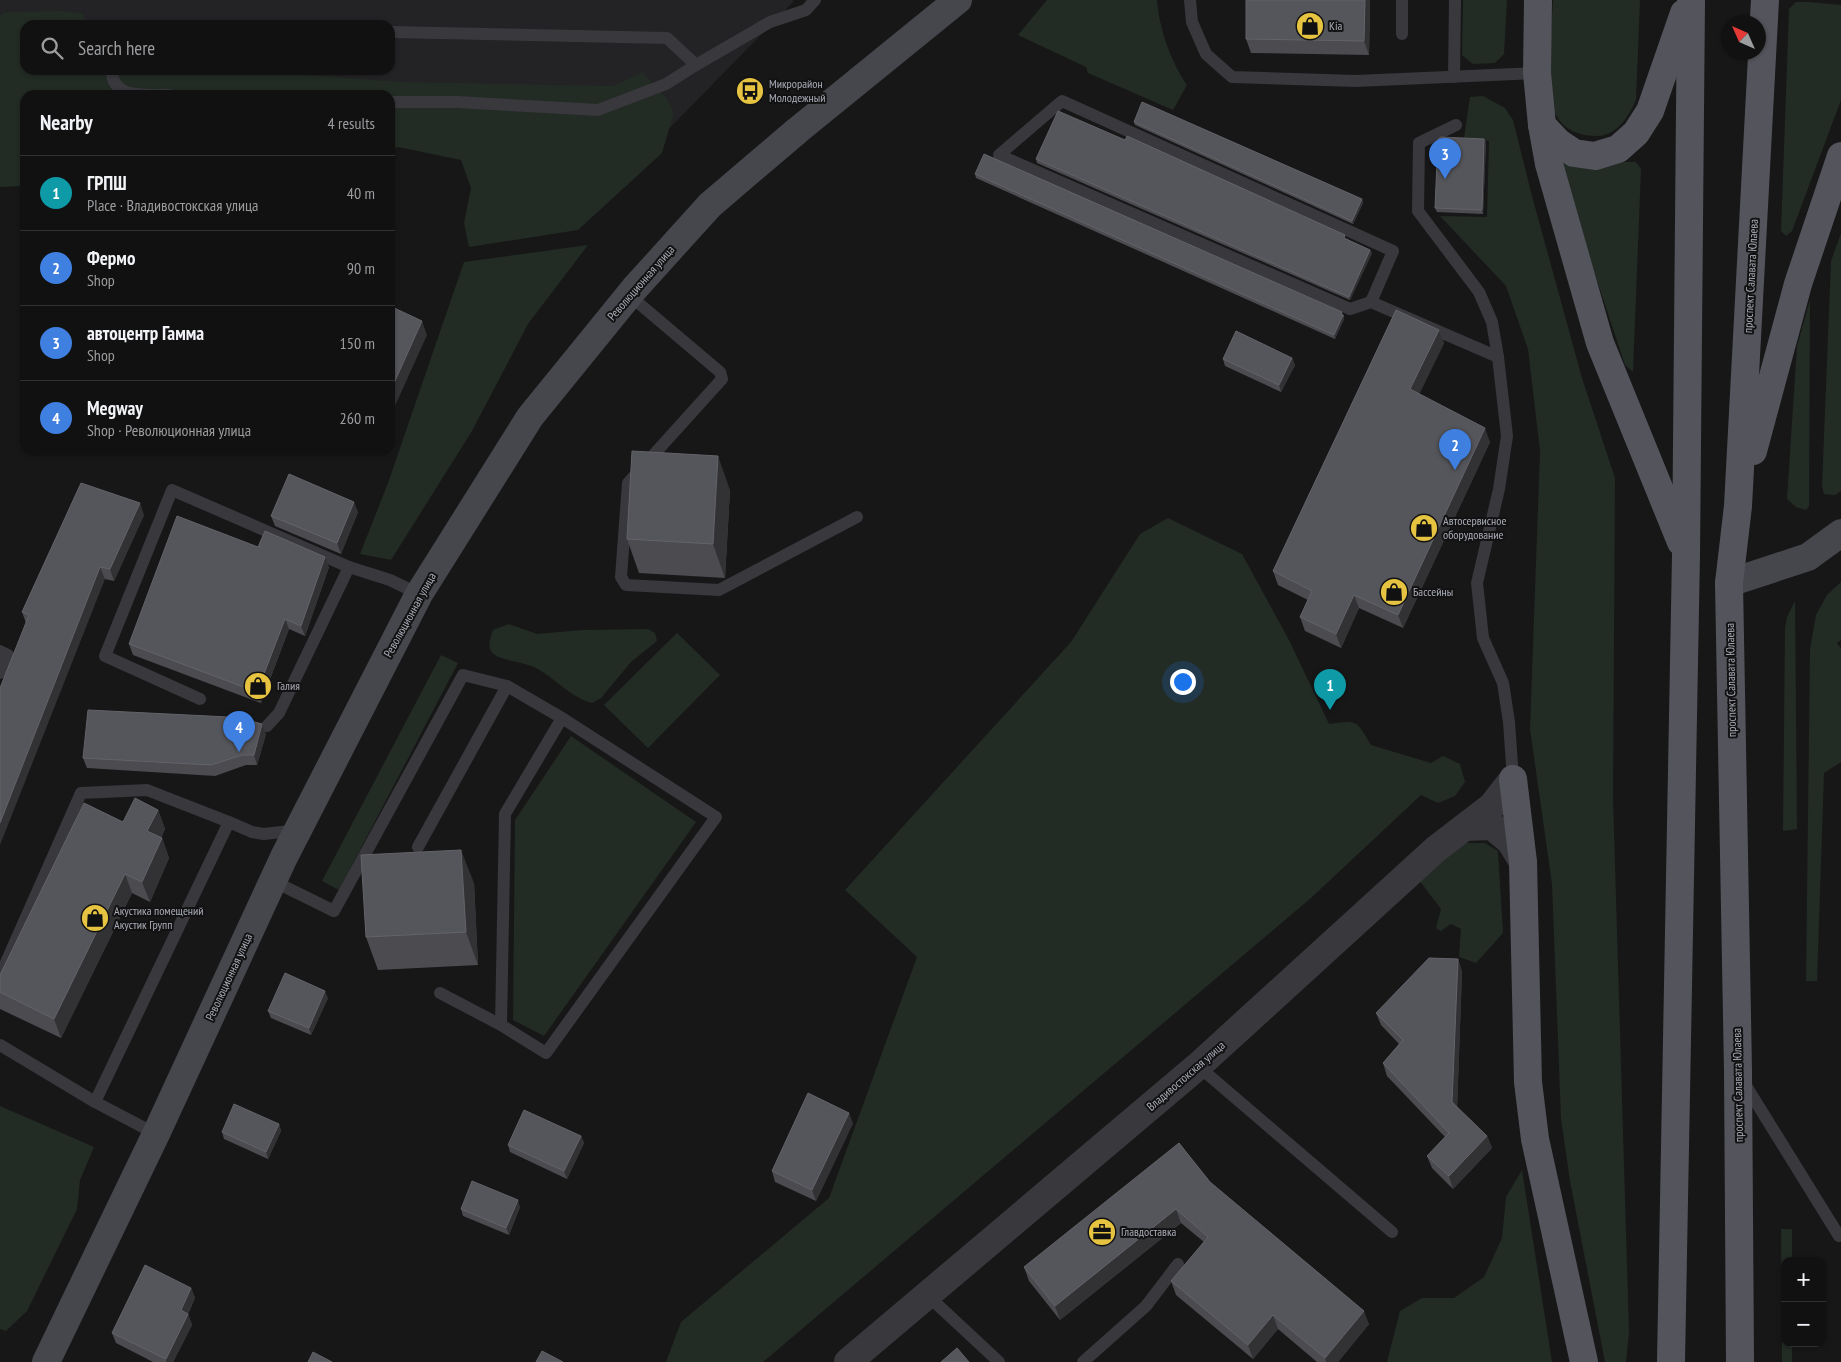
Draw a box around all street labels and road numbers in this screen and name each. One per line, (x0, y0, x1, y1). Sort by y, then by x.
street label: проспект Салавата Юлаева (1740, 218, 1761, 333)
street label: Революционная улица (604, 242, 677, 323)
street label: Революционная улица (380, 570, 439, 660)
street label: проспект Салавата Юлаева (1722, 623, 1739, 737)
street label: Революционная улица (202, 931, 255, 1023)
street label: проспект Салавата Юлаева (1729, 1028, 1746, 1142)
street label: Владивостокская улица (1143, 1037, 1228, 1114)

